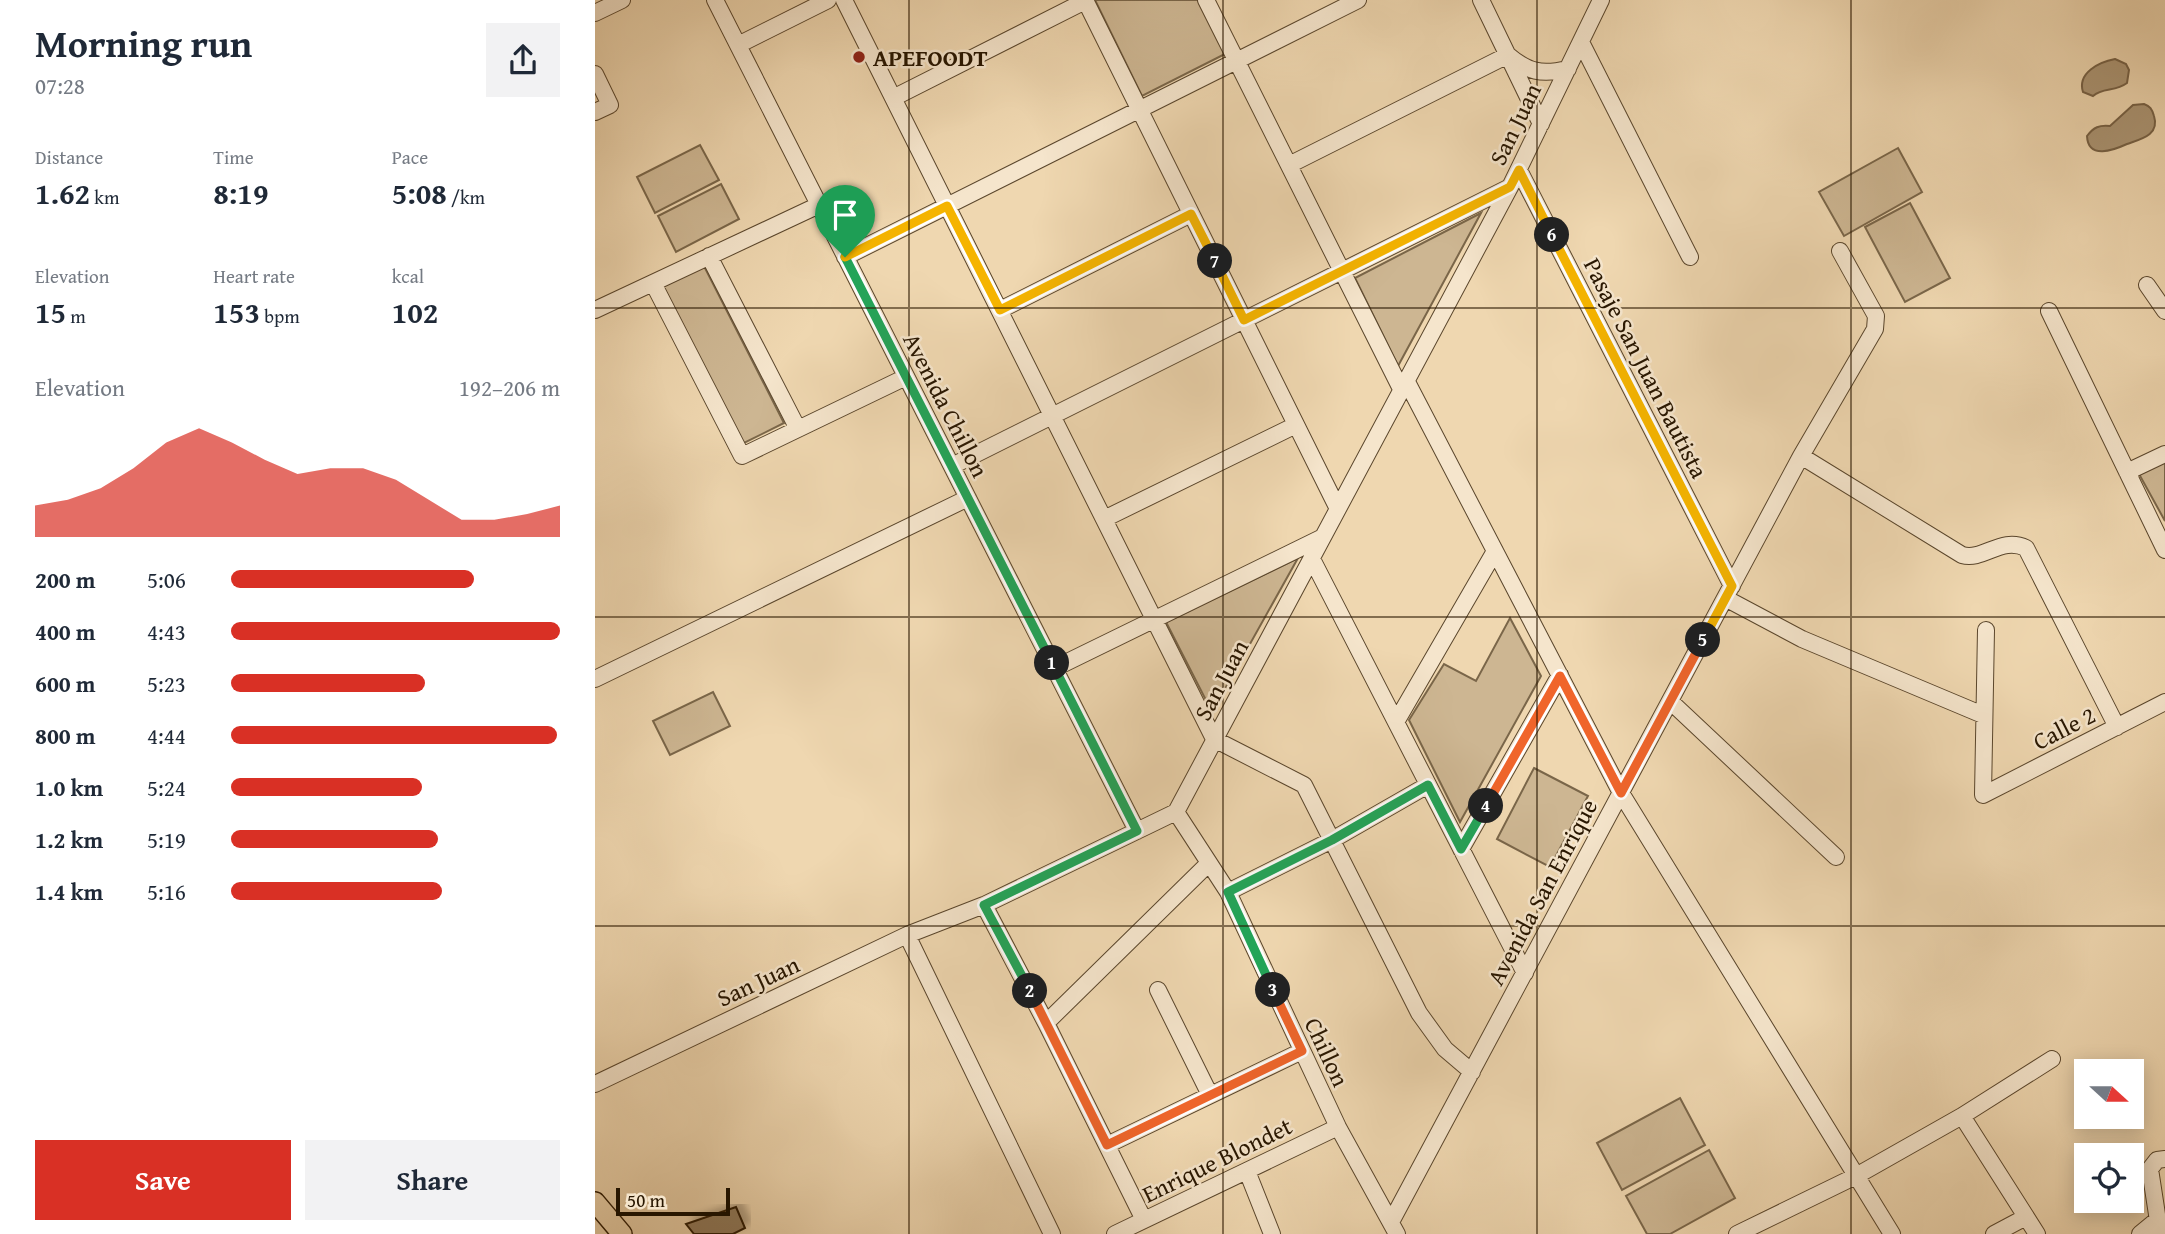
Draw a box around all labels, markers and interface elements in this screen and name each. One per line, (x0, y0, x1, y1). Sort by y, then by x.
text: Morning run (35, 15, 252, 71)
button: share (486, 23, 560, 97)
place label: APEFOODT (873, 40, 988, 75)
marker: APEFOODT (851, 49, 867, 65)
text: 07:28 (35, 69, 85, 102)
street label: San Juan (1480, 77, 1550, 171)
text: Distance (35, 143, 103, 171)
text: Time (213, 143, 254, 171)
text: Pace (392, 143, 428, 171)
text: 1.62 (35, 171, 90, 215)
text: 8:19 (213, 171, 268, 215)
text: 5:08 (392, 171, 447, 215)
text: km (90, 183, 119, 211)
text: /km (447, 183, 485, 211)
pin (815, 185, 875, 257)
icon: arrive (826, 196, 864, 234)
pin: 6 (1535, 218, 1569, 252)
text: 6 (1547, 220, 1556, 248)
pin: 7 (1197, 244, 1233, 278)
text: 7 (1210, 246, 1219, 274)
street label: Pasaje San Juan Bautista (1575, 252, 1717, 485)
text: Elevation (35, 262, 109, 290)
text: Heart rate (213, 262, 295, 290)
text: kcal (392, 262, 424, 290)
text: 15 (35, 290, 66, 334)
text: 153 (213, 290, 260, 334)
text: 102 (392, 290, 438, 334)
text: m (66, 302, 86, 330)
text: bpm (260, 302, 300, 330)
street label: Avenida Chillon (895, 327, 998, 484)
text: Elevation (35, 371, 125, 404)
text: 192–206 m (459, 371, 560, 404)
text: 200 m (35, 563, 96, 596)
text: 5:06 (147, 563, 186, 596)
text: 400 m (35, 615, 96, 648)
text: 4:43 (147, 615, 186, 648)
pin: 5 (1685, 622, 1721, 658)
text: 5 (1698, 625, 1707, 653)
street label: San Juan (1185, 633, 1257, 727)
pin: 1 (1035, 646, 1070, 680)
text: 1 (1047, 648, 1056, 676)
text: 600 m (35, 667, 96, 700)
text: 5:23 (147, 667, 186, 700)
street label: Calle 2 (2027, 697, 2101, 759)
text: 800 m (35, 719, 96, 752)
text: 4:44 (147, 719, 186, 752)
text: 1.0 km (35, 771, 103, 804)
text: 5:24 (147, 771, 186, 804)
pin: 4 (1469, 788, 1503, 824)
text: 4 (1481, 791, 1490, 819)
street label: Avenida San Enrique (1478, 793, 1606, 991)
text: 1.2 km (35, 823, 103, 856)
text: 5:19 (147, 823, 186, 856)
text: 1.4 km (35, 875, 103, 908)
text: 5:16 (147, 875, 186, 908)
street label: San Juan (711, 946, 805, 1015)
pin: 3 (1255, 972, 1291, 1007)
pin: 2 (1013, 974, 1047, 1009)
text: 3 (1268, 975, 1277, 1003)
text: 2 (1025, 976, 1034, 1004)
street label: Chillon (1296, 1012, 1358, 1093)
north arrow (2074, 1059, 2144, 1129)
map controls (2074, 1059, 2144, 1213)
street label: Enrique Blondet (1136, 1108, 1298, 1211)
button: Save (35, 1140, 291, 1220)
button: Share (305, 1140, 560, 1220)
button: locate (2074, 1143, 2144, 1213)
scale bar (616, 1185, 730, 1217)
text: 50 m (627, 1186, 665, 1214)

